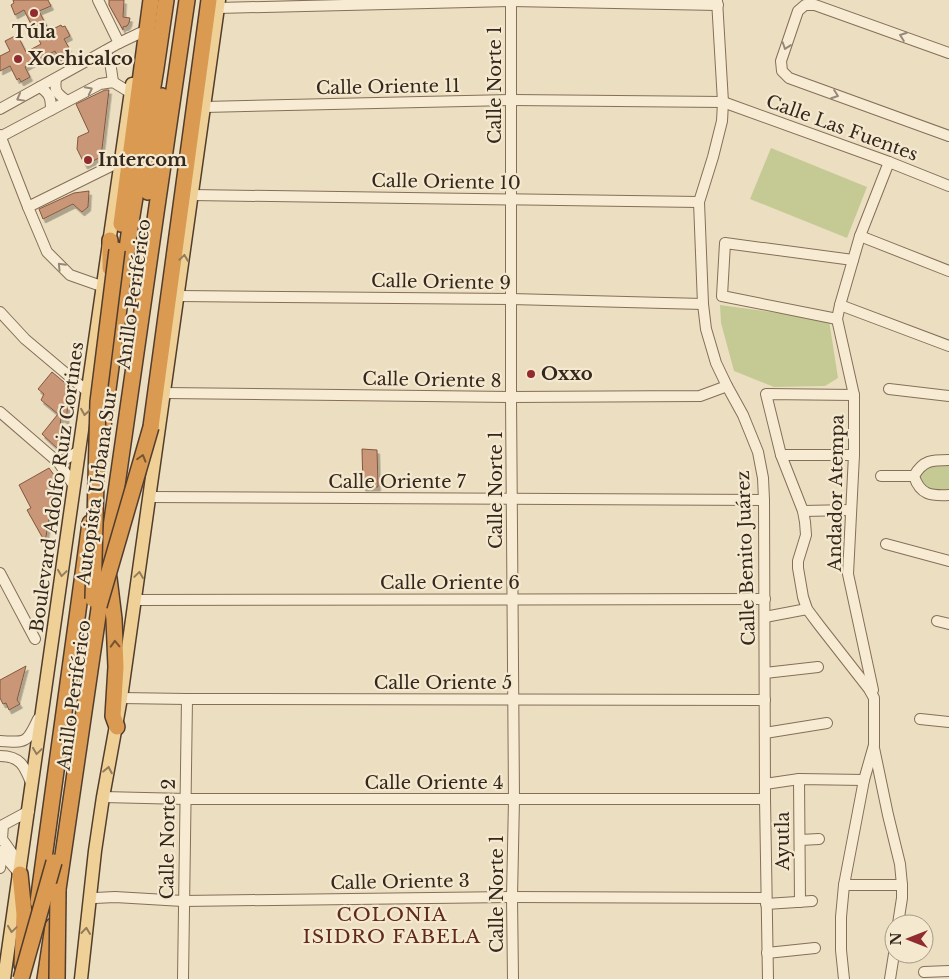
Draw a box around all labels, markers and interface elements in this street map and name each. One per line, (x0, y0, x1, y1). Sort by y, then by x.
marker: Túla (28, 7, 40, 19)
place label: Túla (12, 21, 57, 43)
street label: Calle Norte 1 (484, 26, 506, 144)
one-way arrow (899, 32, 908, 42)
one-way arrow (782, 41, 792, 49)
place label: Xochicalco (27, 48, 133, 70)
marker: Xochicalco (12, 53, 24, 65)
street label: Calle Oriente 11 (316, 75, 460, 99)
one-way arrow (84, 85, 93, 96)
one-way arrow (830, 89, 839, 99)
street label: Calle Las Fuentes (763, 90, 921, 166)
one-way arrow (16, 91, 25, 101)
place label: Intercom (98, 149, 187, 171)
marker: Intercom (82, 154, 94, 166)
street label: Calle Oriente 10 (371, 170, 521, 194)
street label: Anillo Periférico (112, 217, 155, 372)
one-way arrow (178, 253, 189, 261)
one-way arrow (58, 263, 67, 272)
street label: Calle Oriente 9 (371, 270, 511, 294)
street label: Boulevard Adolfo Ruiz Cortines (26, 340, 88, 634)
place label: Oxxo (541, 363, 593, 385)
street label: Calle Oriente 8 (362, 368, 502, 392)
marker: Oxxo (525, 368, 537, 380)
street label: Autopista Urbana Sur (72, 387, 122, 587)
one-way arrow (80, 408, 91, 416)
street label: Andador Atempa (824, 414, 848, 573)
street label: Calle Norte 1 (485, 431, 507, 549)
one-way arrow (136, 454, 147, 463)
street label: Calle Benito Juárez (732, 470, 760, 646)
street label: Calle Oriente 7 (328, 471, 467, 493)
one-way arrow (57, 569, 68, 577)
one-way arrow (133, 570, 144, 578)
street label: Calle Oriente 6 (380, 572, 520, 594)
street label: Anillo Periférico (52, 618, 95, 773)
one-way arrow (110, 640, 121, 648)
street label: Calle Oriente 5 (374, 672, 512, 694)
one-way arrow (32, 747, 43, 755)
one-way arrow (103, 765, 113, 774)
street label: Calle Oriente 4 (365, 772, 503, 794)
street label: Calle Norte 2 (156, 778, 180, 900)
street label: Ayutla (772, 811, 794, 872)
street label: Calle Norte 1 (486, 835, 508, 953)
street label: Calle Oriente 3 (330, 870, 470, 894)
district label: COLONIA ISIDRO FABELA (303, 903, 481, 948)
north arrow (884, 914, 934, 964)
one-way arrow (7, 925, 17, 934)
one-way arrow (80, 926, 91, 934)
text: N (887, 932, 905, 946)

